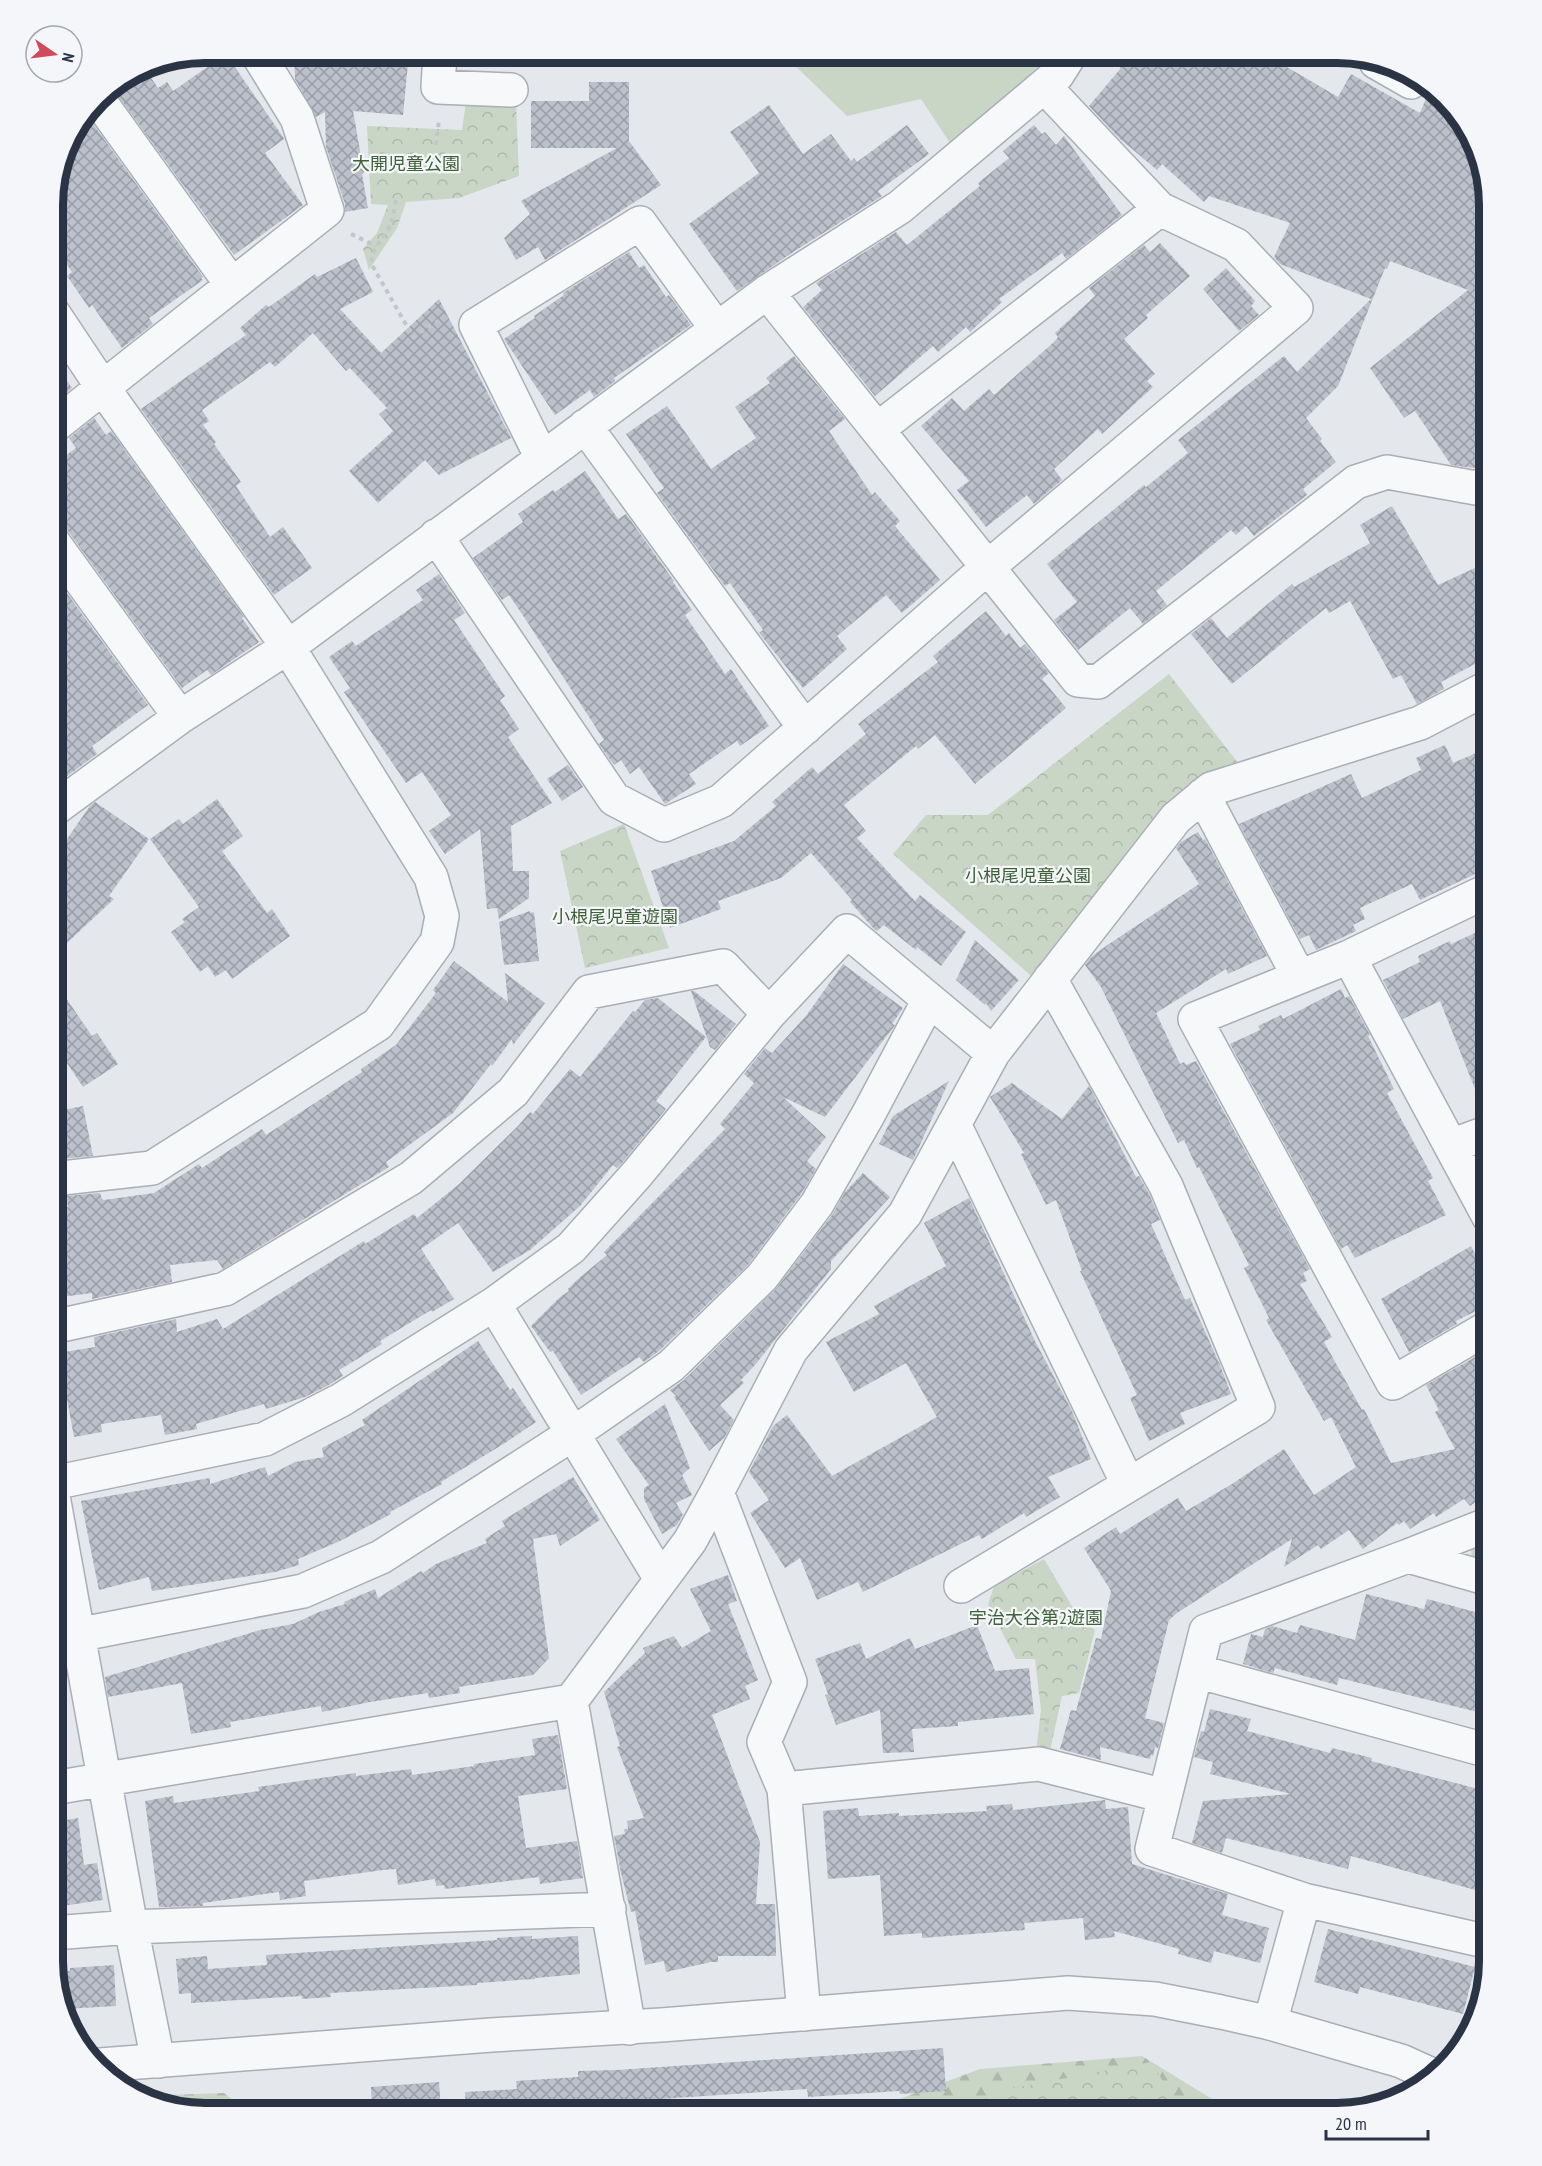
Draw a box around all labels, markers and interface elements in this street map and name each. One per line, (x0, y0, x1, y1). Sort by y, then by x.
north arrow (24, 24, 84, 84)
text: N (58, 51, 79, 64)
park label: 大開児童公園 (352, 152, 460, 175)
park label: 小根尾児童公園 (965, 864, 1091, 887)
park label: 小根尾児童遊園 (552, 905, 678, 928)
park label: 宇治大谷第2遊園 (969, 1606, 1103, 1629)
scale bar (1326, 2103, 1428, 2141)
text: 20 m (1335, 2112, 1367, 2135)

